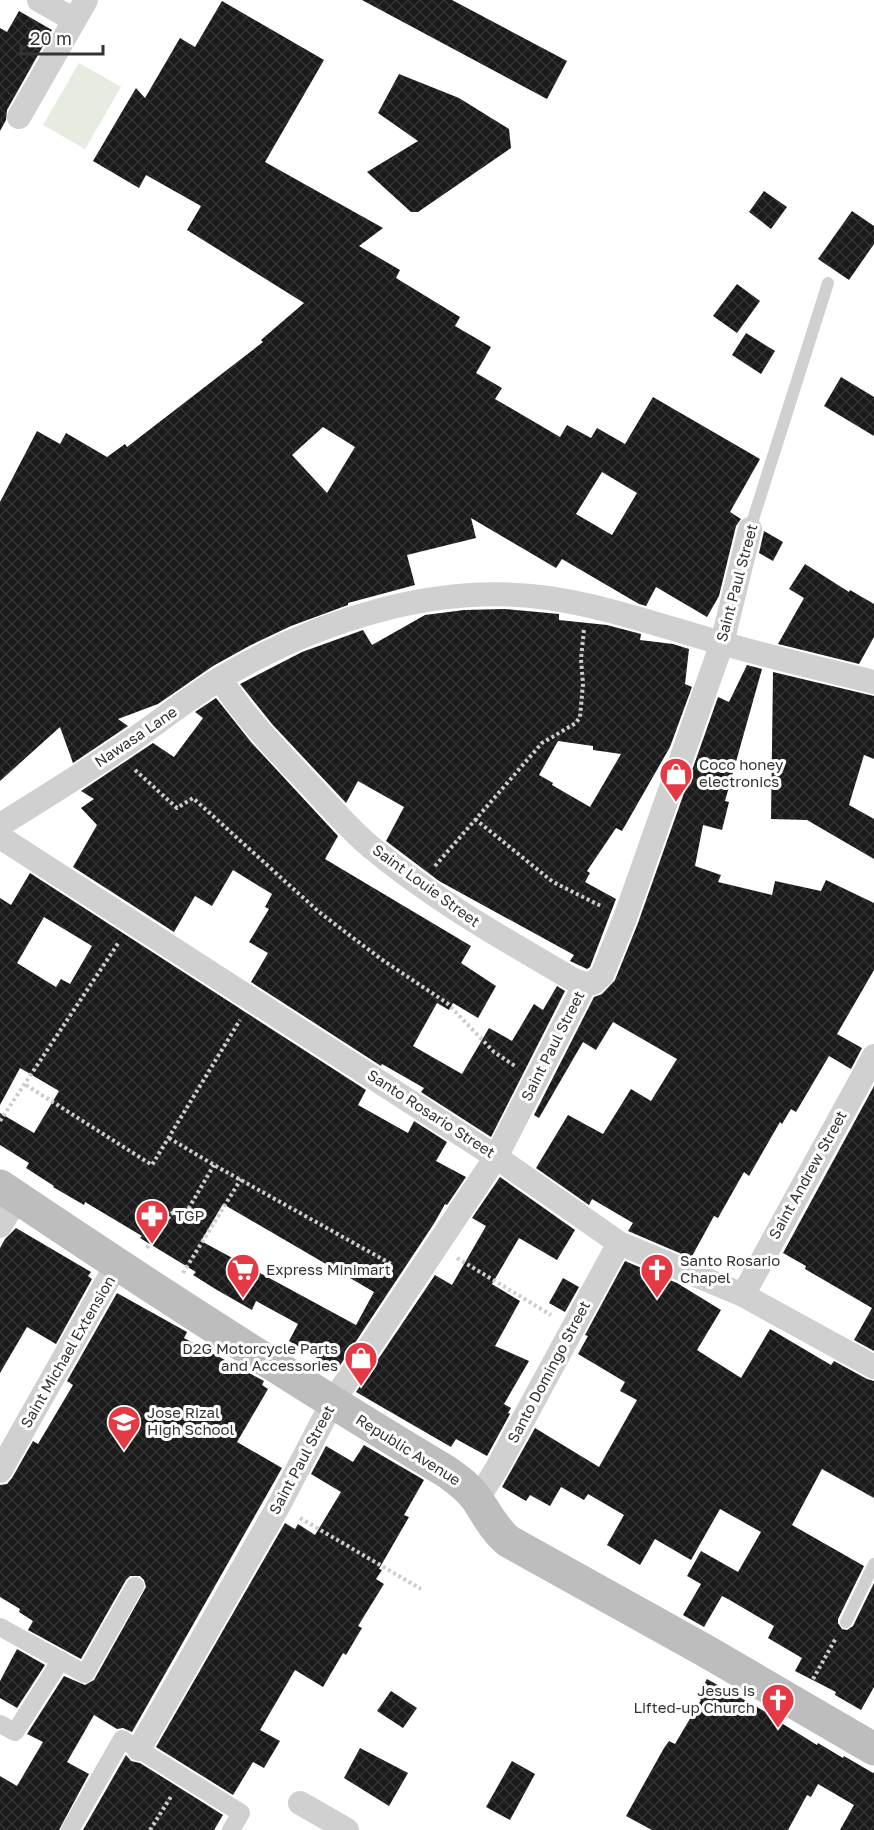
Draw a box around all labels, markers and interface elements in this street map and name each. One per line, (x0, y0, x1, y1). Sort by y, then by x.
scale bar (21, 18, 104, 56)
text: 20 m (30, 27, 72, 49)
street label: Saint Paul Street (712, 522, 760, 644)
street label: Nawasa Lane (91, 702, 180, 770)
place label: Coco honey electronics (699, 755, 784, 790)
shop icon: Coco honey electronics (658, 756, 694, 803)
street label: Saint Louie Street (369, 840, 484, 930)
street label: Saint Paul Street (517, 988, 588, 1104)
street label: Santo Rosario Street (364, 1065, 499, 1161)
street label: Saint Andrew Street (764, 1107, 850, 1242)
pharmacy icon: TGP (134, 1198, 170, 1245)
place label: TGP (175, 1206, 205, 1224)
place label: Santo Rosario Chapel (680, 1251, 780, 1286)
supermarket icon: Express Minimart (225, 1252, 261, 1299)
church icon: Santo Rosario Chapel (639, 1252, 675, 1299)
place label: Express Minimart (266, 1260, 391, 1278)
street label: Saint Michael Extension (16, 1272, 118, 1431)
street label: Santo Domingo Street (503, 1297, 593, 1446)
place label: D2G Motorcycle Parts and Accessories (182, 1339, 338, 1374)
shop icon: D2G Motorcycle Parts and Accessories (343, 1340, 379, 1387)
street label: Saint Paul Street (265, 1402, 337, 1517)
place label: Jose Rizal High School (147, 1403, 235, 1438)
school or university icon: Jose Rizal High School (106, 1404, 142, 1451)
street label: Republic Avenue (353, 1410, 464, 1489)
place label: Jesus is Lifted-up Church (634, 1681, 755, 1716)
church icon: Jesus is Lifted-up Church (760, 1682, 796, 1729)

